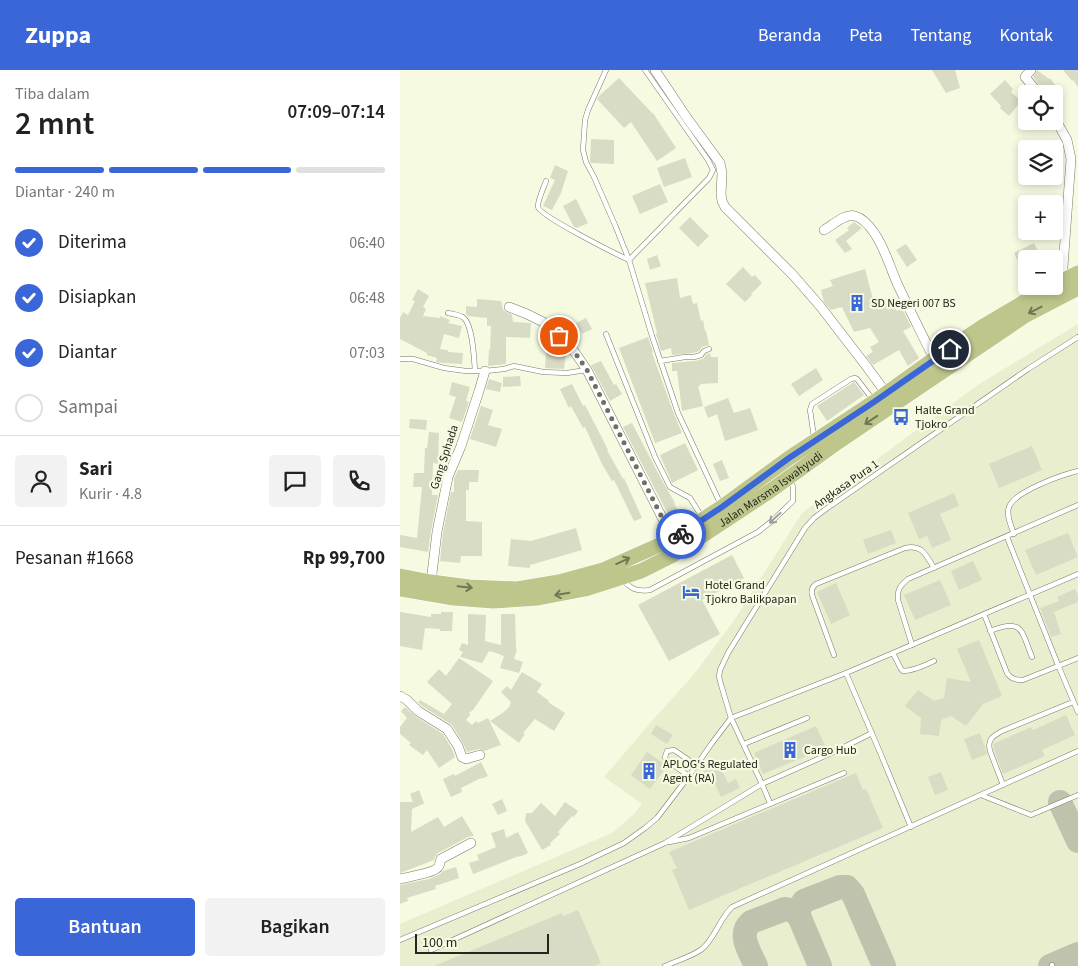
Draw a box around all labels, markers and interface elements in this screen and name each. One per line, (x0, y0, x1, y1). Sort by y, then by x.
text: Zuppa (25, 18, 91, 53)
text: Beranda (758, 23, 821, 48)
text: Peta (849, 23, 882, 48)
text: Tentang (910, 23, 971, 48)
text: Kontak (999, 23, 1053, 48)
text: Tiba dalam (15, 83, 90, 105)
map controls (1018, 85, 1063, 295)
button: locate (1018, 85, 1063, 130)
text: 07:09–07:14 (287, 99, 385, 126)
text: 2 mnt (15, 101, 94, 147)
button: layers (1018, 140, 1063, 185)
text: Diantar · 240 m (15, 181, 115, 203)
button: + (1018, 195, 1063, 240)
icon: check (15, 229, 43, 257)
text: Diterima (58, 229, 127, 256)
text: 06:40 (349, 232, 385, 254)
button: − (1018, 250, 1063, 295)
icon: check (15, 284, 43, 312)
text: Disiapkan (58, 284, 136, 311)
text: 06:48 (349, 287, 385, 309)
building icon: SD Negeri 007 BS (847, 293, 867, 313)
place label: SD Negeri 007 BS (871, 295, 956, 312)
one-way arrow (1027, 305, 1042, 315)
pin (538, 315, 580, 357)
icon: bag (545, 322, 573, 350)
pin (929, 328, 971, 370)
icon: home (936, 335, 964, 363)
icon: check (15, 339, 43, 367)
text: Diantar (58, 339, 117, 366)
text: 07:03 (349, 342, 385, 364)
text: Sampai (58, 394, 118, 421)
place label: Halte Grand Tjokro (915, 402, 975, 433)
bus stop icon: Halte Grand Tjokro (891, 407, 911, 427)
one-way arrow (864, 415, 878, 425)
street label: Gang Sphada (426, 423, 463, 492)
street label: Jalan Marsma Iswahyudi (715, 448, 826, 532)
button: person (15, 455, 67, 507)
button: chat (269, 455, 321, 507)
button: phone (333, 455, 385, 507)
text: Sari (79, 456, 112, 483)
street label: Angkasa Pura 1 (810, 456, 882, 513)
text: Kurir · 4.8 (79, 483, 142, 505)
courier (656, 509, 706, 559)
one-way arrow (769, 512, 782, 524)
icon: bike (667, 520, 695, 548)
text: Pesanan #1668 (15, 545, 134, 572)
text: Rp 99,700 (303, 545, 385, 572)
one-way arrow (616, 555, 631, 565)
place label: Hotel Grand Tjokro Balikpapan (705, 577, 797, 608)
one-way arrow (457, 582, 473, 591)
hotel icon: Hotel Grand Tjokro Balikpapan (681, 582, 701, 602)
one-way arrow (554, 589, 570, 599)
building icon: Cargo Hub (780, 740, 800, 760)
place label: Cargo Hub (804, 742, 857, 759)
place label: APLOG's Regulated Agent (RA) (663, 756, 758, 787)
building icon: APLOG's Regulated Agent (RA) (639, 761, 659, 781)
button: Bantuan (15, 898, 195, 956)
button: Bagikan (205, 898, 385, 956)
scale bar (415, 931, 549, 954)
text: 100 m (422, 933, 457, 953)

